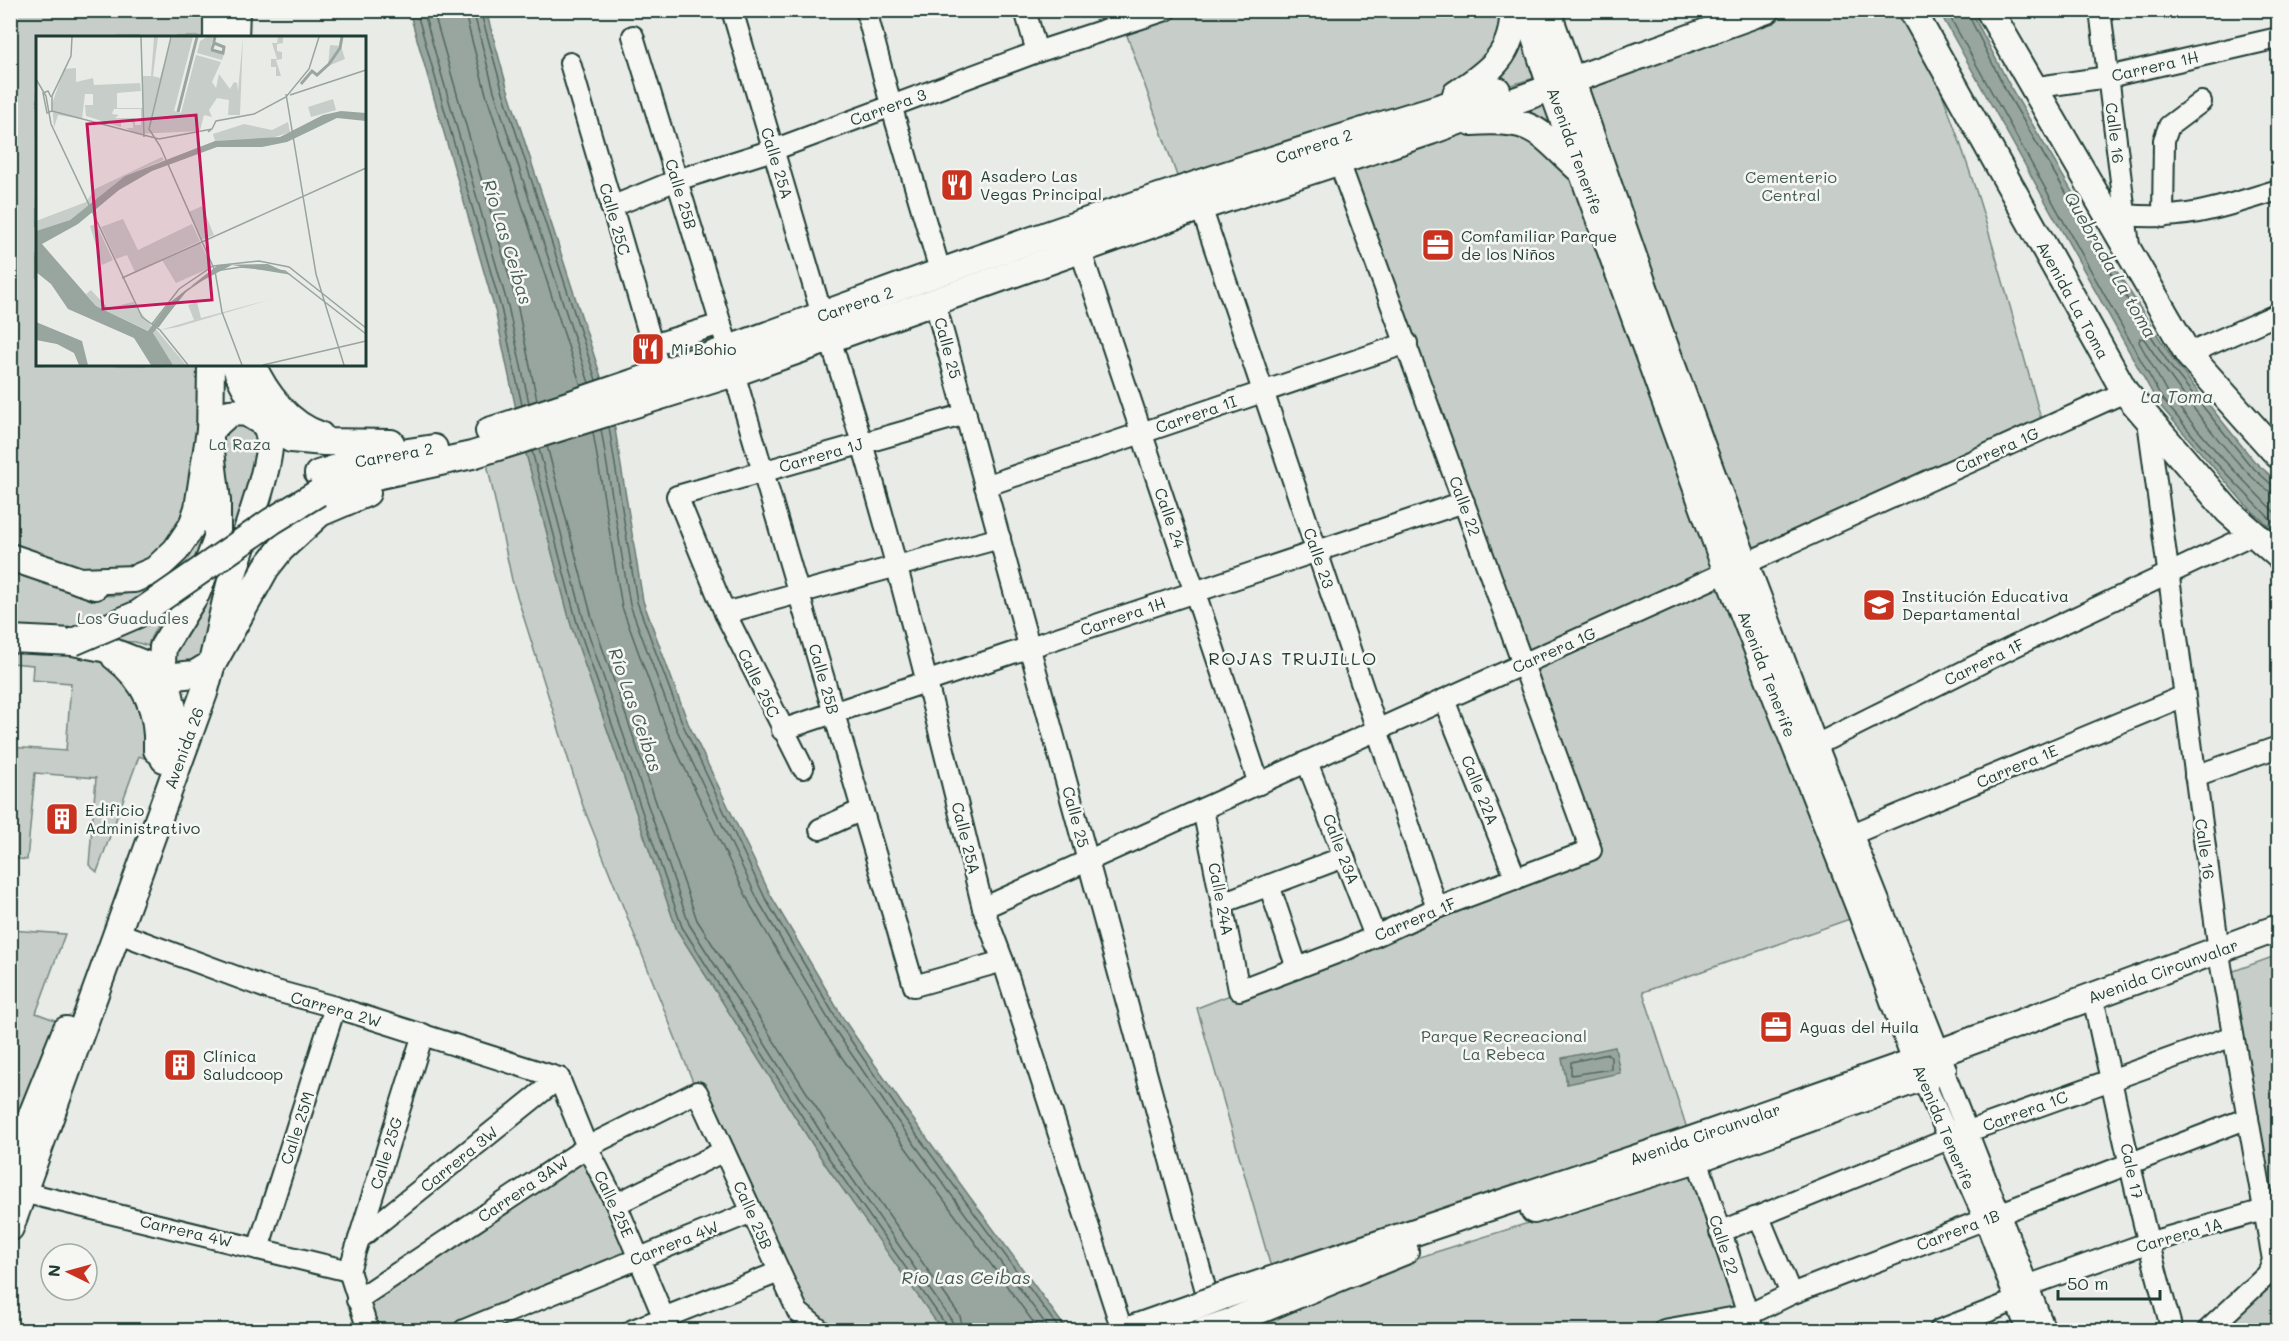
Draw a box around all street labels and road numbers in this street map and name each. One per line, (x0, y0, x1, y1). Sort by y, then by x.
street label: Carrera 1H (2109, 45, 2201, 86)
street label: Carrera 3 (847, 83, 929, 130)
street label: Avenida Tenerife (1543, 85, 1608, 217)
street label: Calle 16 (2101, 101, 2130, 165)
street label: Carrera 2 (1273, 123, 1355, 168)
street label: Calle 25A (757, 125, 798, 201)
street label: Calle 25B (661, 156, 702, 232)
street label: Calle 25C (595, 180, 636, 257)
street label: Avenida La Toma (2032, 237, 2114, 362)
street label: Carrera 2 (814, 281, 896, 326)
street label: Calle 25 (930, 315, 967, 381)
street label: Carrera 1I (1152, 390, 1239, 437)
street label: Carrera 1G (1952, 422, 2042, 477)
street label: Carrera 1J (776, 432, 865, 477)
street label: Carrera 2 (353, 437, 435, 472)
street label: Calle 22 (1445, 473, 1486, 539)
street label: Calle 24 (1150, 485, 1191, 551)
street label: Calle 23 (1299, 525, 1340, 591)
street label: Carrera 1H (1077, 591, 1168, 640)
street label: Avenida Tenerife (1734, 608, 1801, 740)
street label: Carrera 1G (1509, 622, 1599, 677)
street label: Carrera 1F (1940, 633, 2027, 690)
street label: Calle 25B (804, 641, 845, 717)
street label: Calle 25C (734, 645, 785, 721)
street label: Avenida 26 (159, 704, 208, 792)
street label: Carrera 1E (1973, 739, 2061, 792)
street label: Calle 22A (1457, 752, 1504, 828)
street label: Calle 25 (1058, 784, 1095, 850)
street label: Calle 25A (947, 800, 986, 876)
street label: Calle 23A (1318, 811, 1364, 887)
street label: Calle 16 (2191, 817, 2220, 881)
street label: Calle 24A (1204, 861, 1239, 937)
street label: Carrera 1F (1371, 892, 1459, 945)
street label: Avenida Circunvalar (2085, 934, 2241, 1008)
street label: Carrera 2W (288, 986, 384, 1031)
street label: Avenida Tenerife (1909, 1061, 1980, 1192)
street label: Carrera 1C (1979, 1085, 2070, 1136)
street label: Calle 25M (275, 1089, 318, 1167)
street label: Avenida Circunvalar (1626, 1098, 1783, 1169)
street label: Calle 25G (365, 1114, 407, 1192)
street label: Carrera 3W (416, 1121, 502, 1196)
street label: Cale 17 (2116, 1141, 2149, 1201)
street label: Carrera 3AW (473, 1151, 572, 1227)
street label: Calle 25E (590, 1167, 639, 1241)
street label: Calle 25B (729, 1177, 778, 1252)
street label: Carrera 1B (1913, 1204, 2003, 1255)
street label: Carrera 4W (138, 1210, 234, 1251)
street label: Calle 22 (1705, 1212, 1744, 1278)
street label: Carrera 1A (2133, 1212, 2224, 1257)
street label: Carrera 4W (626, 1215, 721, 1270)

